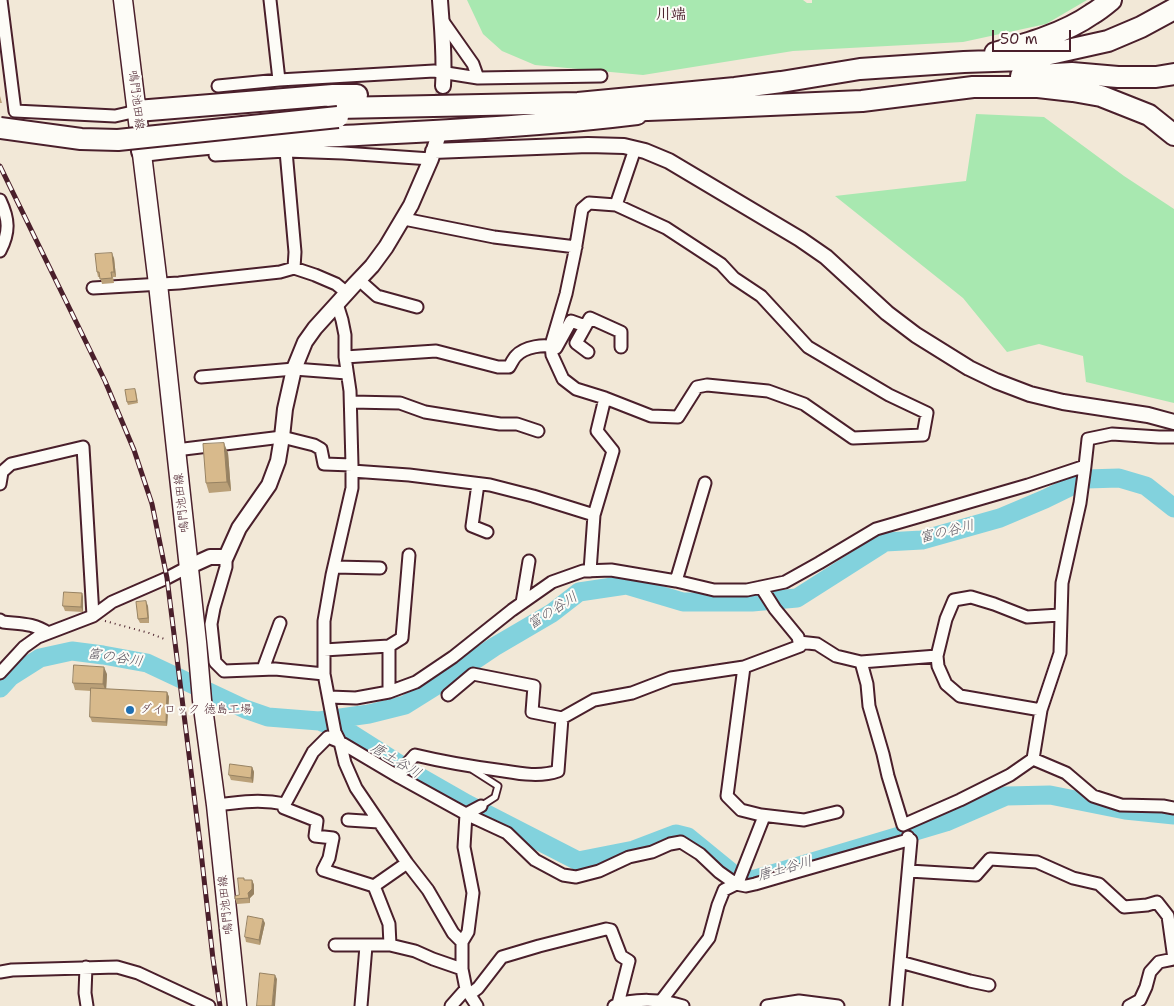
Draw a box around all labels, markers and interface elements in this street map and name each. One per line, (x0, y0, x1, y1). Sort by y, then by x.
district label: 川端 (656, 6, 686, 24)
scale bar (994, 20, 1073, 52)
text: 50 m (1000, 29, 1038, 49)
street label: 鳴門池田線 (125, 69, 147, 131)
street label: 鳴門池田線 (172, 472, 192, 534)
water label: 富の谷川 (918, 517, 976, 547)
water label: 富の谷川 (525, 589, 581, 633)
water label: 富の谷川 (86, 645, 144, 671)
place label: ダイロック 徳島工場 (140, 703, 252, 717)
marker: ダイロック 徳島工場 (124, 704, 136, 716)
water label: 唐土谷川 (368, 739, 424, 783)
water label: 唐土谷川 (756, 853, 814, 885)
street label: 鳴門池田線 (216, 874, 236, 936)

